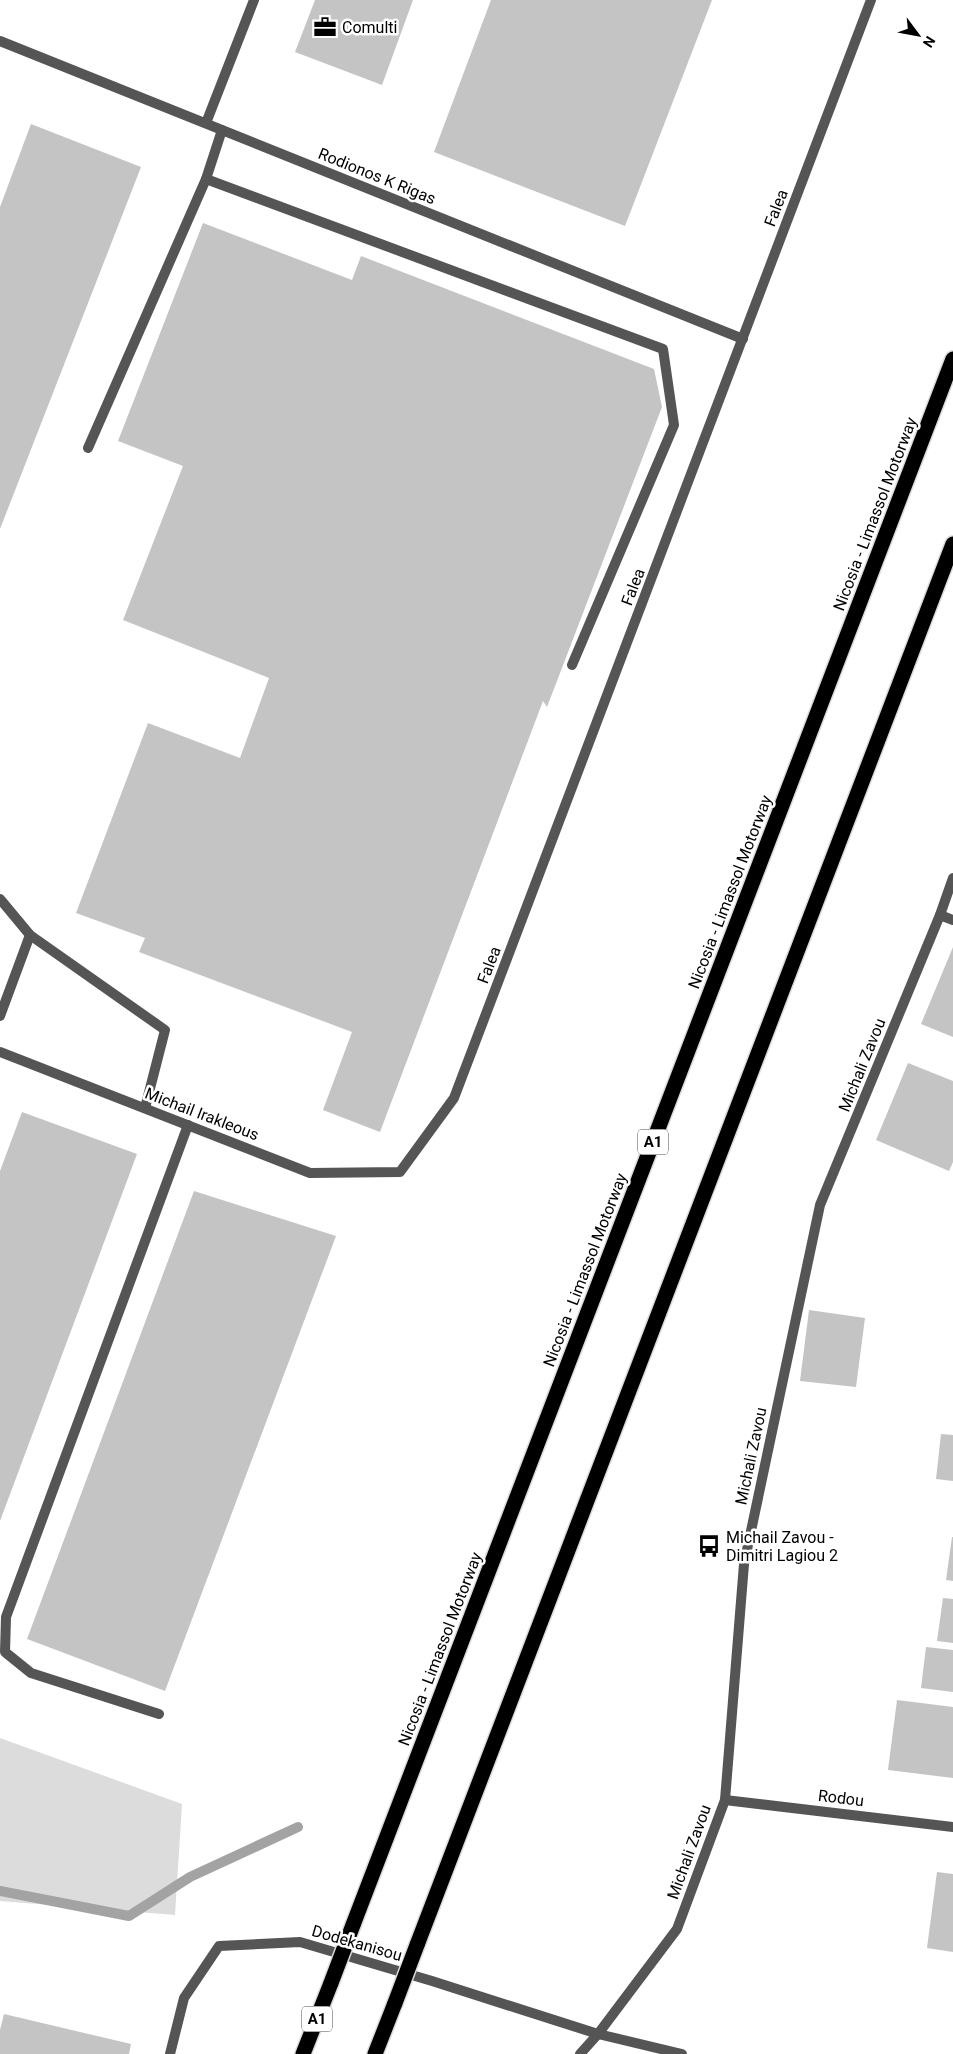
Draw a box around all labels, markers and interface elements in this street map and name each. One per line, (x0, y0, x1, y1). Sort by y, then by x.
north arrow (893, 10, 943, 60)
office icon: Comulti (312, 14, 338, 40)
place label: Comulti (342, 18, 397, 37)
text: N (920, 33, 938, 50)
street label: Rodionos K Rigas (316, 144, 438, 208)
street label: Falea (760, 187, 792, 229)
street label: Nicosia - Limassol Motorway (829, 414, 921, 613)
street label: Falea (617, 566, 649, 608)
street label: Nicosia - Limassol Motorway (684, 792, 776, 991)
street label: Falea (473, 944, 505, 986)
street label: Michali Zavou (835, 1015, 889, 1115)
street label: Michail Irakleous (142, 1084, 262, 1144)
road number: A1 (638, 1130, 668, 1154)
street label: Nicosia - Limassol Motorway (539, 1170, 631, 1369)
street label: Michali Zavou (731, 1405, 771, 1507)
place label: Michail Zavou - Dimitri Lagiou 2 (726, 1528, 838, 1565)
bus stop icon: Michail Zavou - Dimitri Lagiou 2 (696, 1533, 722, 1559)
street label: Nicosia - Limassol Motorway (394, 1549, 486, 1748)
street label: Rodou (817, 1786, 865, 1810)
street label: Michali Zavou (663, 1802, 715, 1902)
street label: Dodekanisou (310, 1921, 404, 1965)
road number: A1 (302, 2006, 332, 2032)

